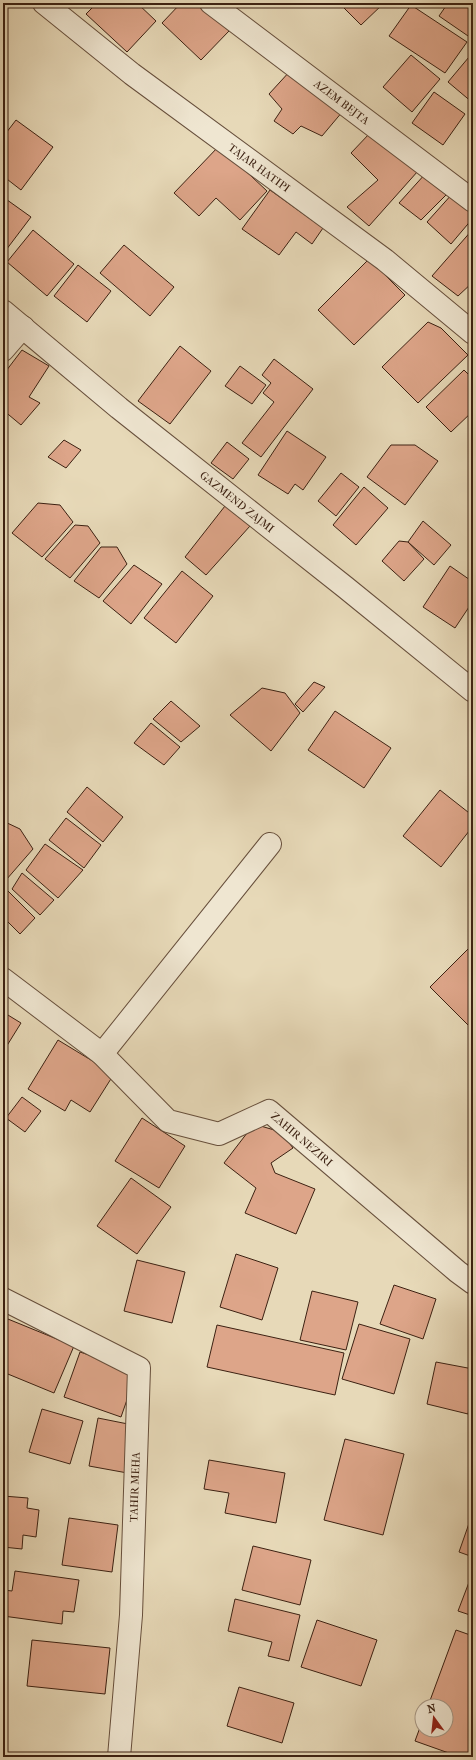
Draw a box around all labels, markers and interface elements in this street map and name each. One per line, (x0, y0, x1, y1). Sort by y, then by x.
street label: AZEM BEJTA (311, 76, 373, 127)
street label: TAJAR HATIPI (226, 140, 293, 195)
street label: GAZMEND ZAJMI (197, 468, 278, 535)
street label: ZAHIR NEZIRI (268, 1109, 336, 1169)
street label: TAHIR MEHA (127, 1451, 143, 1522)
north arrow (414, 1698, 454, 1738)
text: N (426, 1701, 438, 1716)

